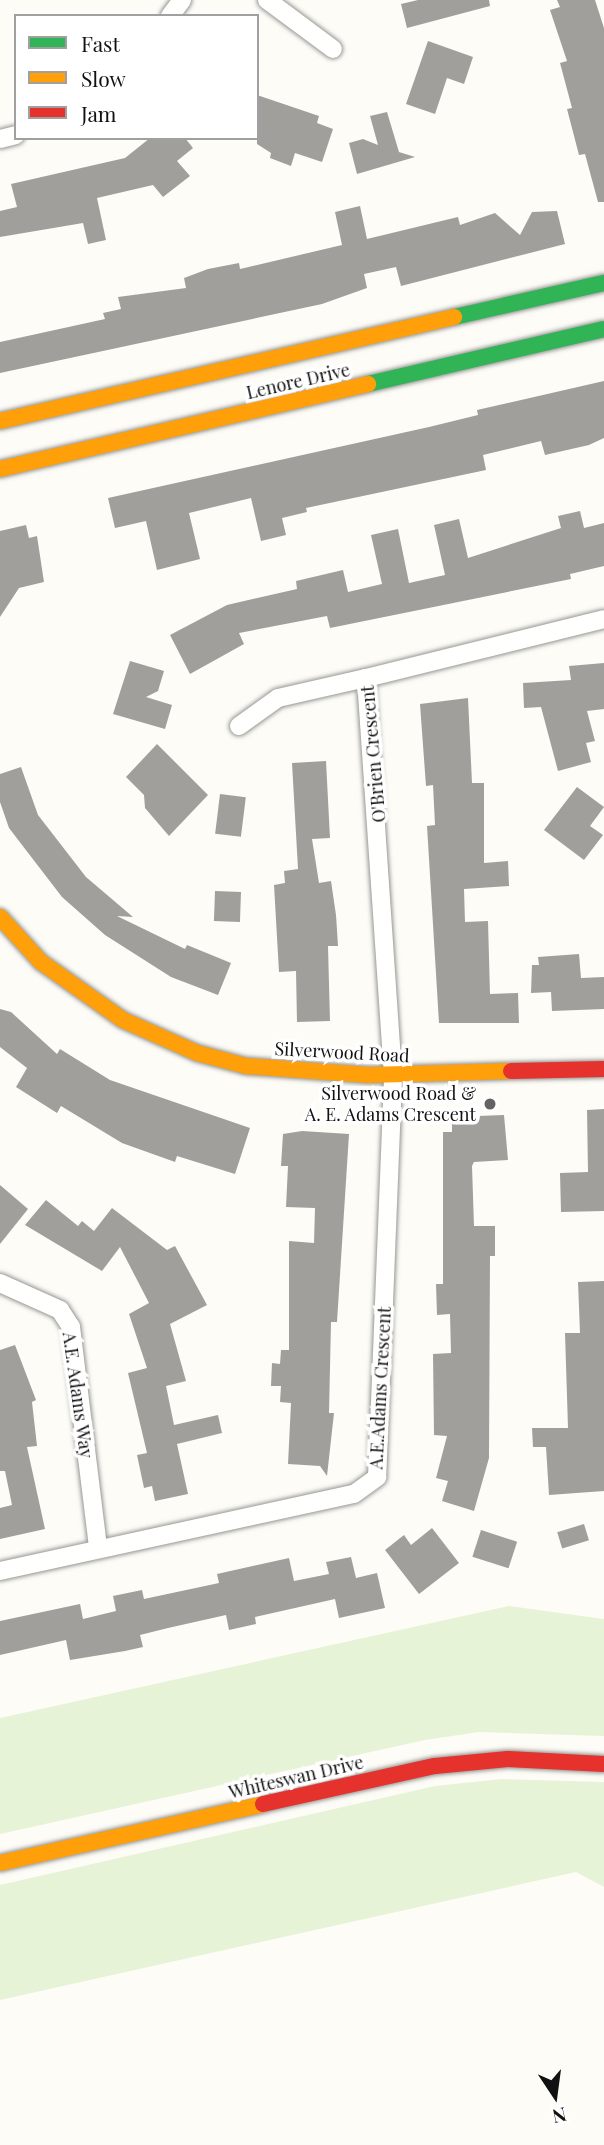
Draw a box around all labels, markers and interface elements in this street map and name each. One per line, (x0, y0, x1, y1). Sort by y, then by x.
legend (14, 14, 259, 140)
text: Fast (81, 29, 120, 57)
text: Slow (81, 64, 126, 92)
text: Jam (81, 99, 117, 127)
street label: Lenore Drive (244, 359, 352, 403)
street label: O'Brien Crescent (356, 684, 390, 824)
street label: Silverwood Road (274, 1038, 410, 1066)
place label: Silverwood Road & A. E. Adams Crescent (304, 1083, 476, 1126)
marker: Silverwood Road & A. E. Adams Crescent (482, 1096, 498, 1112)
street label: A.E.Adams Crescent (365, 1306, 395, 1470)
street label: A.E. Adams Way (58, 1330, 98, 1460)
street label: Whiteswan Drive (227, 1751, 365, 1803)
north arrow (520, 2061, 590, 2131)
text: N (550, 2102, 569, 2131)

